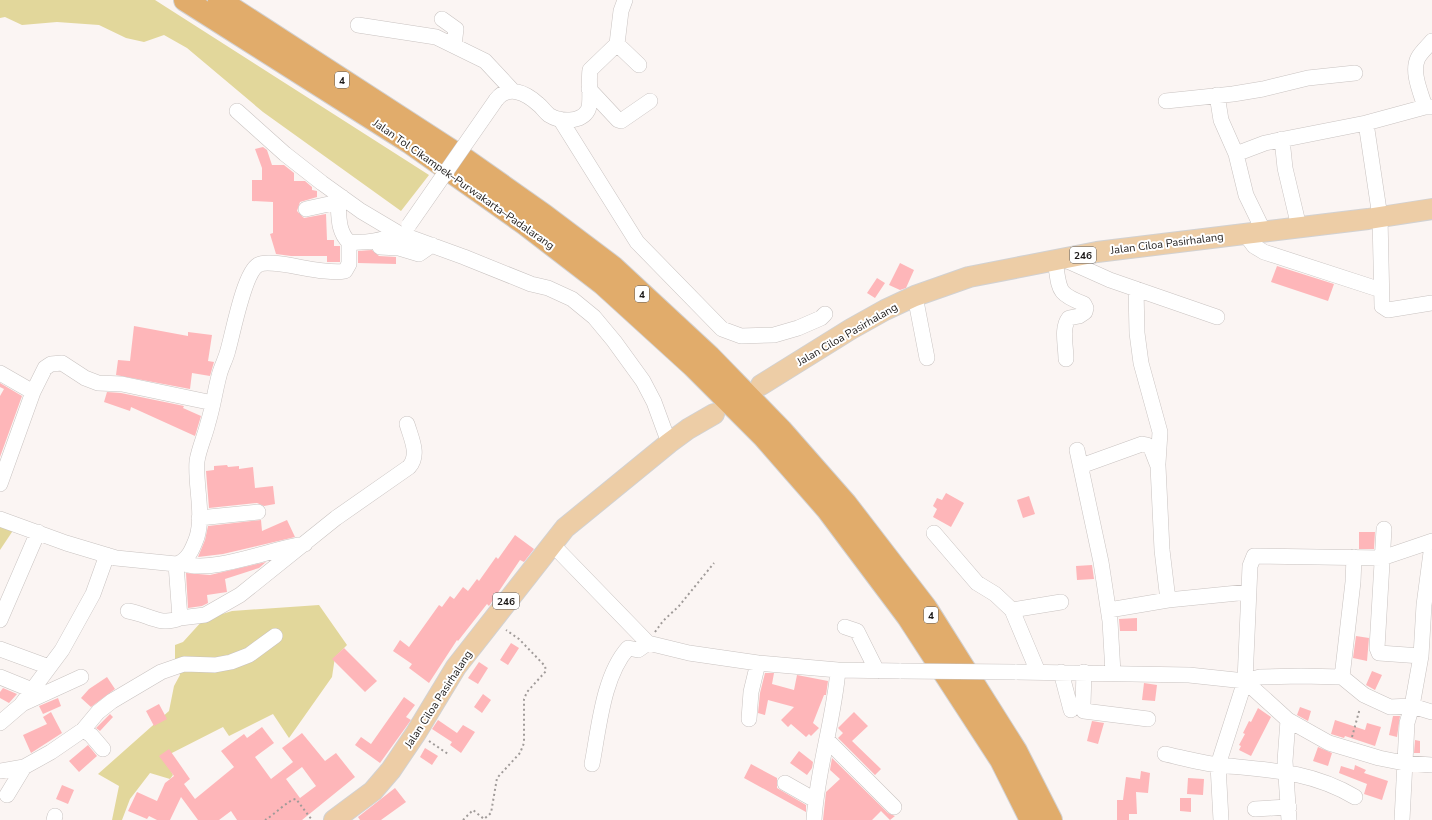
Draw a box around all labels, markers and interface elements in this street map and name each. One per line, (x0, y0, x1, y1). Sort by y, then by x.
road number: 4 (335, 72, 349, 88)
street label: Jalan Tol Cikampek–Purwakarta–Padalarang (369, 115, 557, 253)
street label: Jalan Ciloa Pasirhalang (1109, 229, 1224, 258)
road number: 246 (1070, 247, 1096, 263)
road number: 4 (635, 286, 649, 302)
street label: Jalan Ciloa Pasirhalang (793, 300, 900, 370)
road number: 246 (493, 593, 519, 609)
road number: 4 (924, 607, 938, 623)
street label: Jalan Ciloa Pasirhalang (401, 648, 476, 752)

